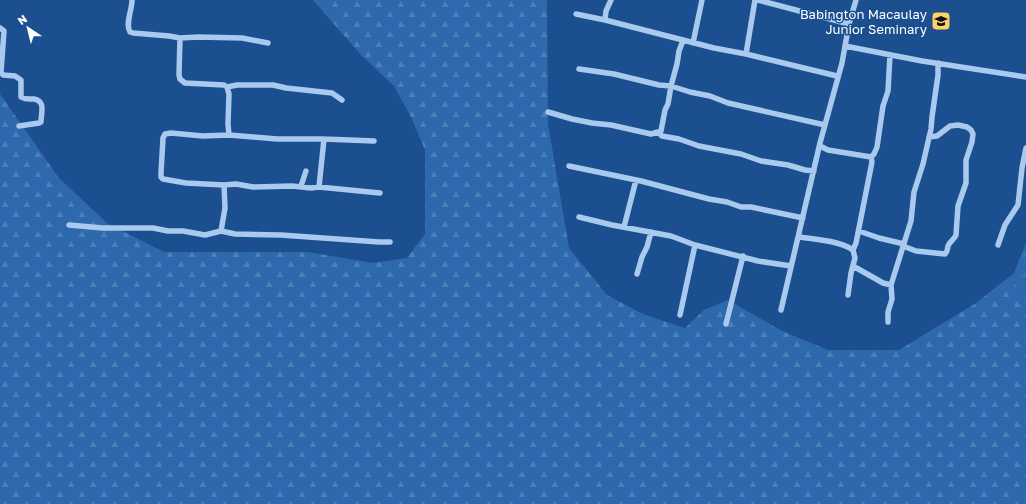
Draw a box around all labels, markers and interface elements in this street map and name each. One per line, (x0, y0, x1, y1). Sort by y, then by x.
place label: Babington Macaulay Junior Seminary (800, 6, 928, 37)
north arrow (8, 8, 48, 48)
school or university icon: Babington Macaulay Junior Seminary (930, 10, 952, 32)
text: N (15, 12, 29, 27)

